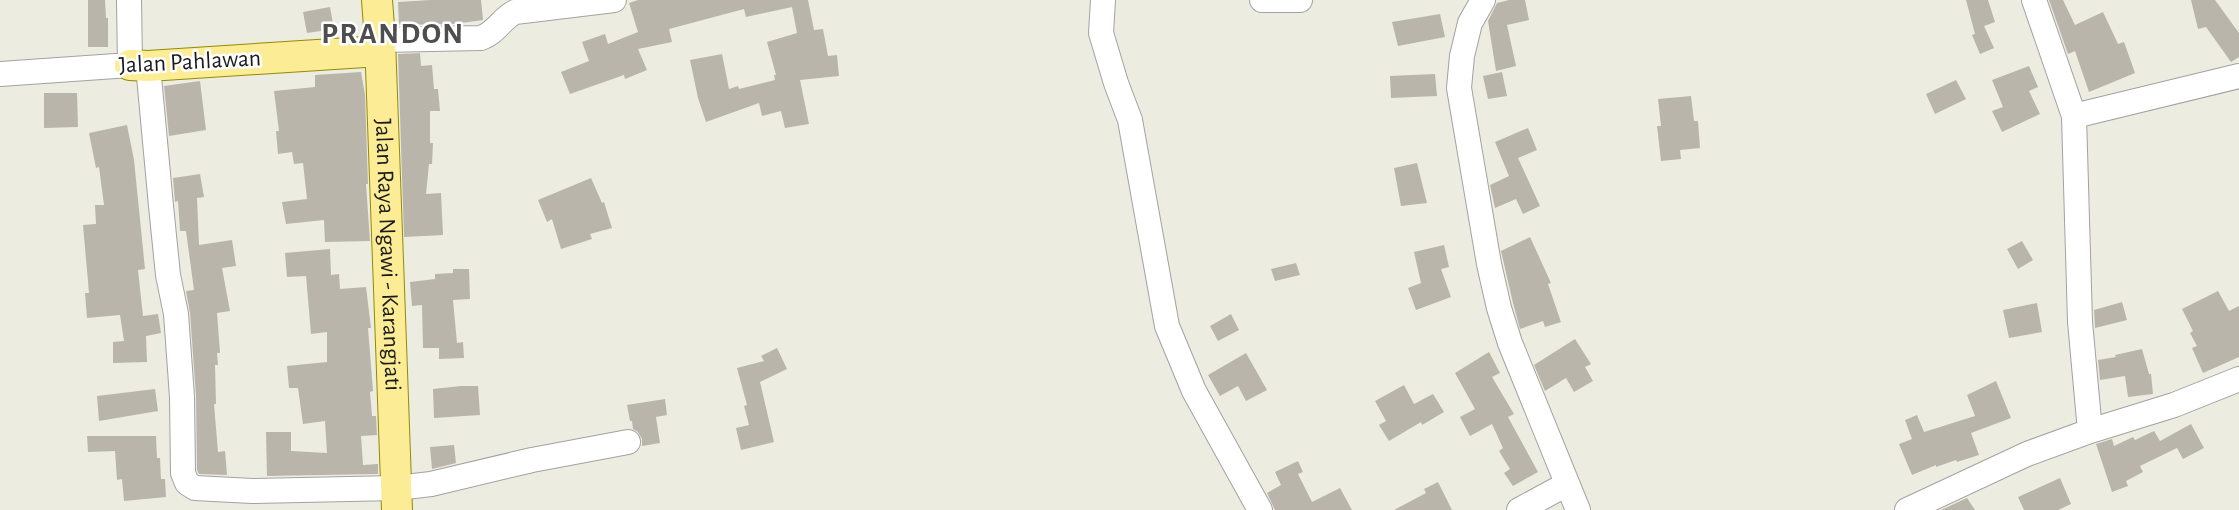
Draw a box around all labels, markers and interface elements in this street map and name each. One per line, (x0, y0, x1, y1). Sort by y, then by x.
district label: PRANDON (321, 19, 465, 49)
street label: Jalan Pahlawan (118, 46, 262, 78)
street label: Jalan Raya Ngawi - Karangjati (371, 118, 405, 391)

